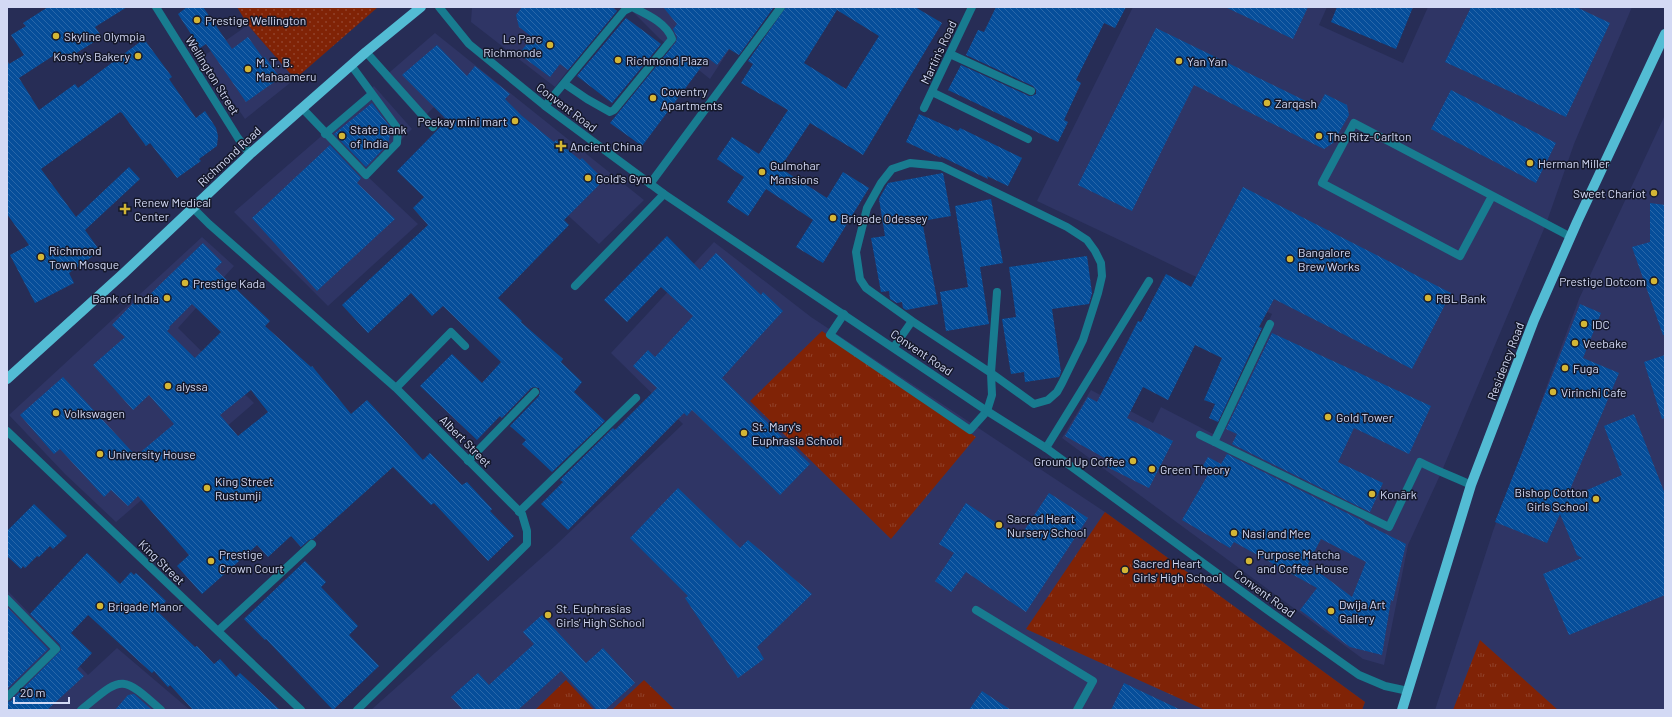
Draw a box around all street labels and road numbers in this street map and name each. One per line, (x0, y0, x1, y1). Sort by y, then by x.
street label: Martin's Road (917, 18, 959, 86)
street label: Wellington Street (183, 33, 243, 117)
street label: Convent Road (534, 80, 600, 134)
street label: Richmond Road (194, 123, 264, 189)
street label: Residency Road (1484, 320, 1526, 402)
street label: Convent Road (888, 326, 956, 378)
street label: Albert Street (437, 412, 495, 470)
street label: King Street (136, 537, 188, 587)
street label: Convent Road (1232, 566, 1298, 620)

